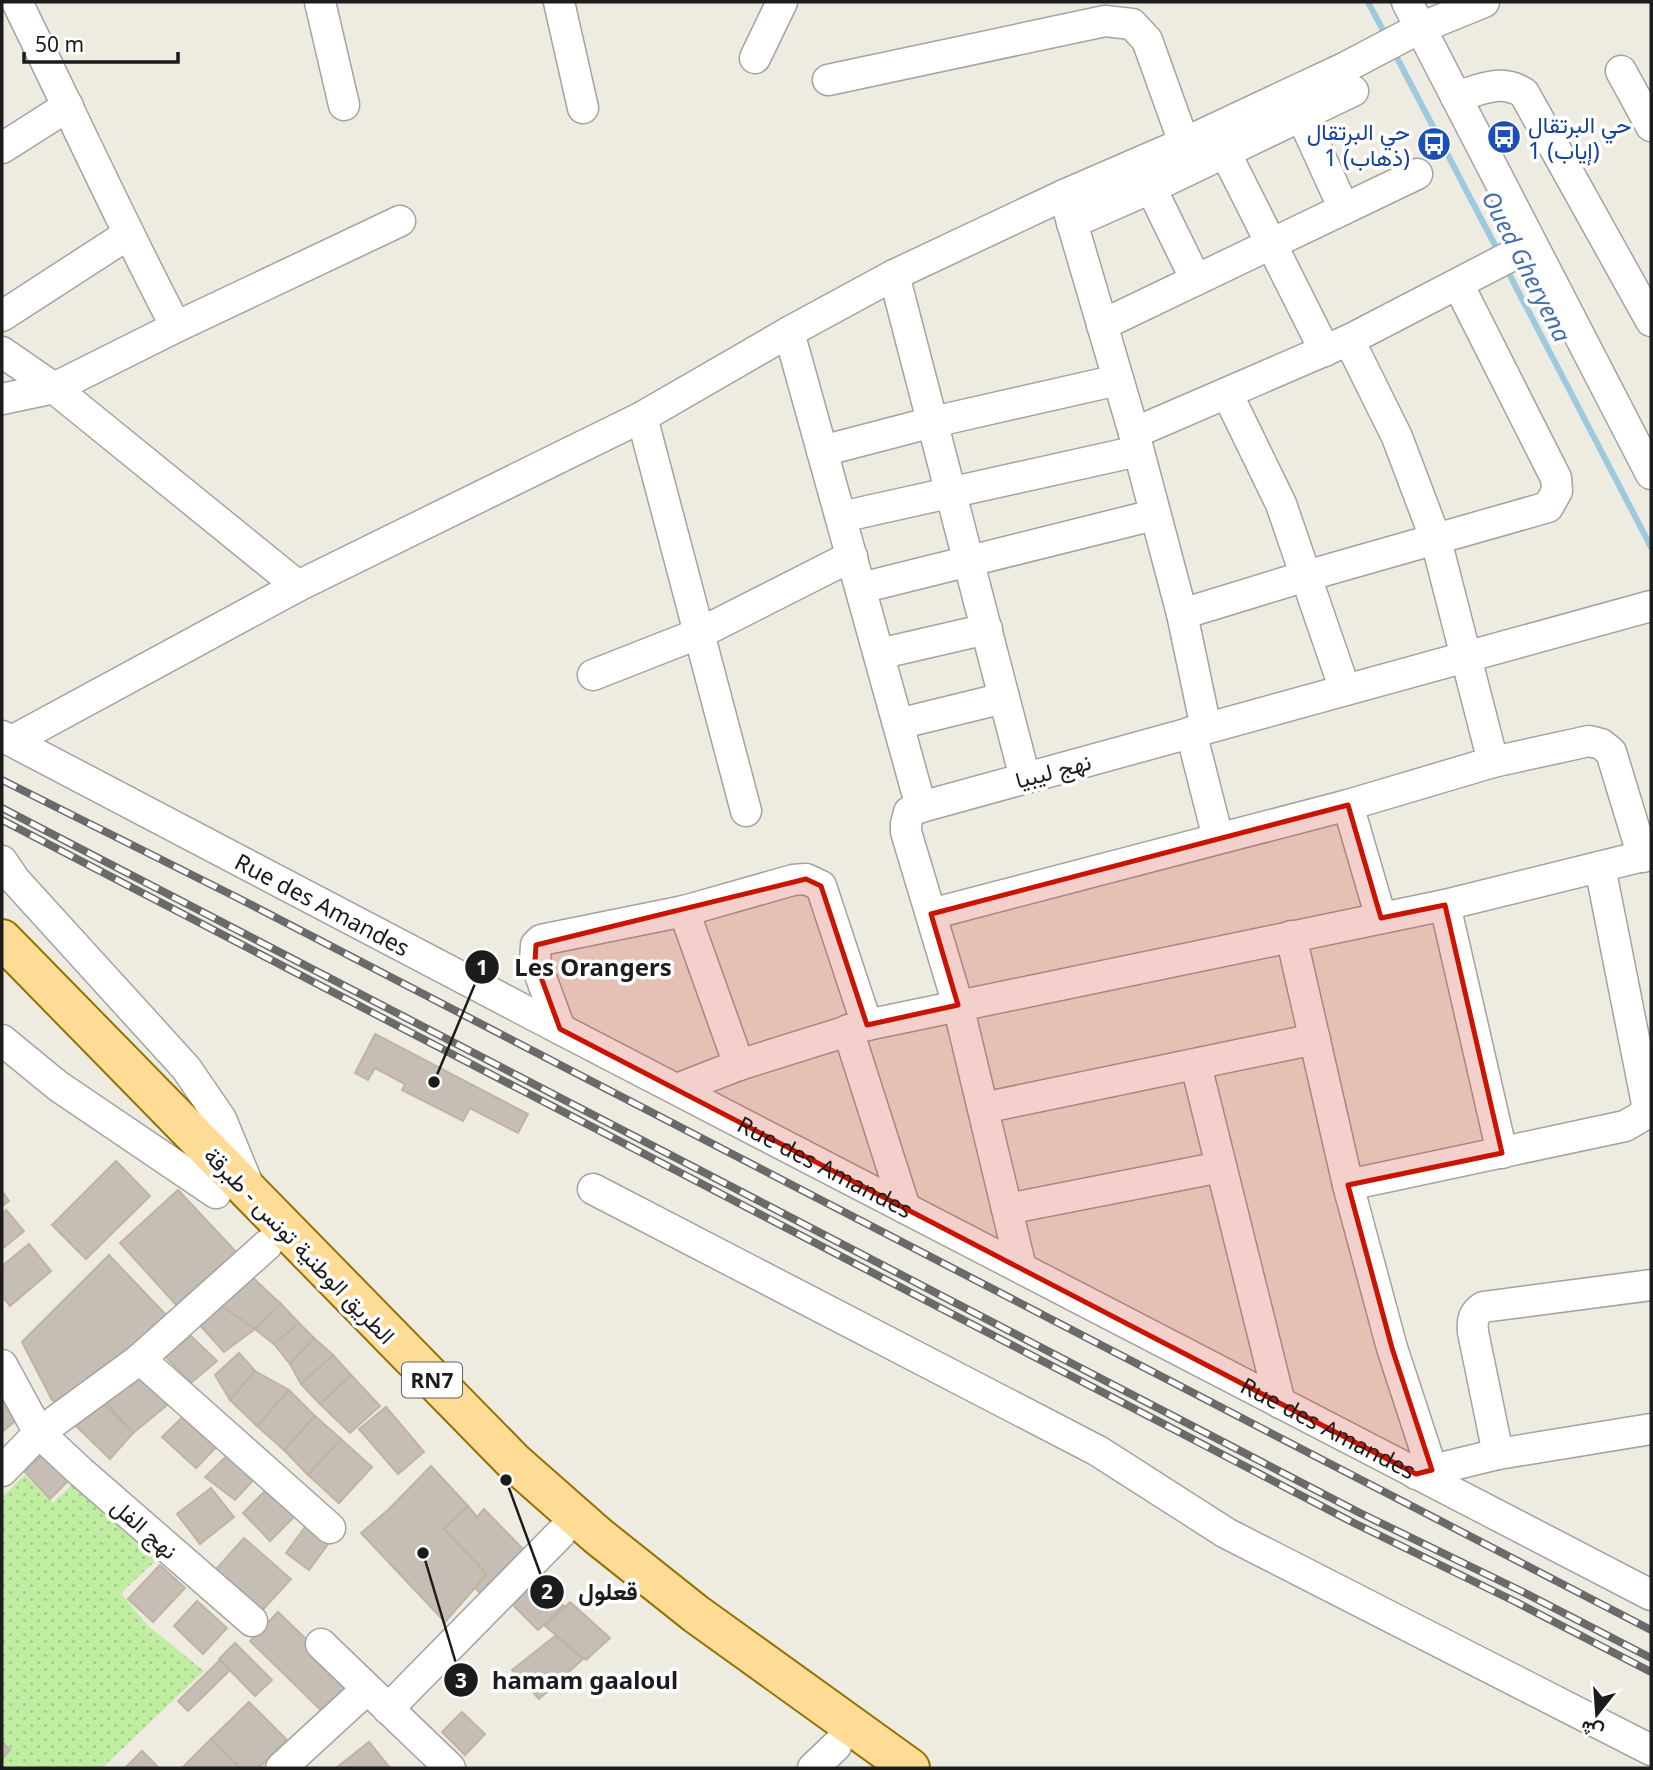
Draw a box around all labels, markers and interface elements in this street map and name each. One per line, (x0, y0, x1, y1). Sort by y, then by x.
scale bar (24, 21, 178, 65)
text: 50 m (35, 30, 84, 58)
place label: حي البرتقال 1 (إياب) (1528, 108, 1631, 166)
place label: حي البرتقال 1 (ذهاب) (1307, 115, 1410, 173)
bus stop icon: حي البرتقال 1 (إياب) (1485, 118, 1523, 156)
bus stop icon: حي البرتقال 1 (ذهاب) (1415, 125, 1453, 163)
water label: Oued Gheryena (1475, 185, 1579, 348)
street label: نهج ليبيا (1012, 745, 1095, 796)
street label: Rue des Amandes (230, 845, 415, 963)
callout: Les Orangers (465, 945, 685, 990)
text: Les Orangers (514, 950, 672, 983)
text: 1 (476, 953, 488, 981)
street label: Rue des Amandes (732, 1108, 918, 1225)
street label: الطريق الوطنية تونس - طبرقة (197, 1139, 403, 1351)
road number: RN7 (402, 1362, 462, 1398)
street label: Rue des Amandes (1235, 1369, 1422, 1486)
street label: نهج الفل (104, 1490, 185, 1567)
callout: قعلول (529, 1570, 652, 1615)
text: قعلول (578, 1574, 638, 1607)
text: 2 (541, 1577, 553, 1605)
callout: hamam gaaloul (443, 1658, 692, 1703)
text: hamam gaaloul (492, 1663, 678, 1696)
text: 3 (455, 1666, 467, 1694)
north arrow (1562, 1679, 1632, 1749)
text: ش (1577, 1714, 1607, 1746)

